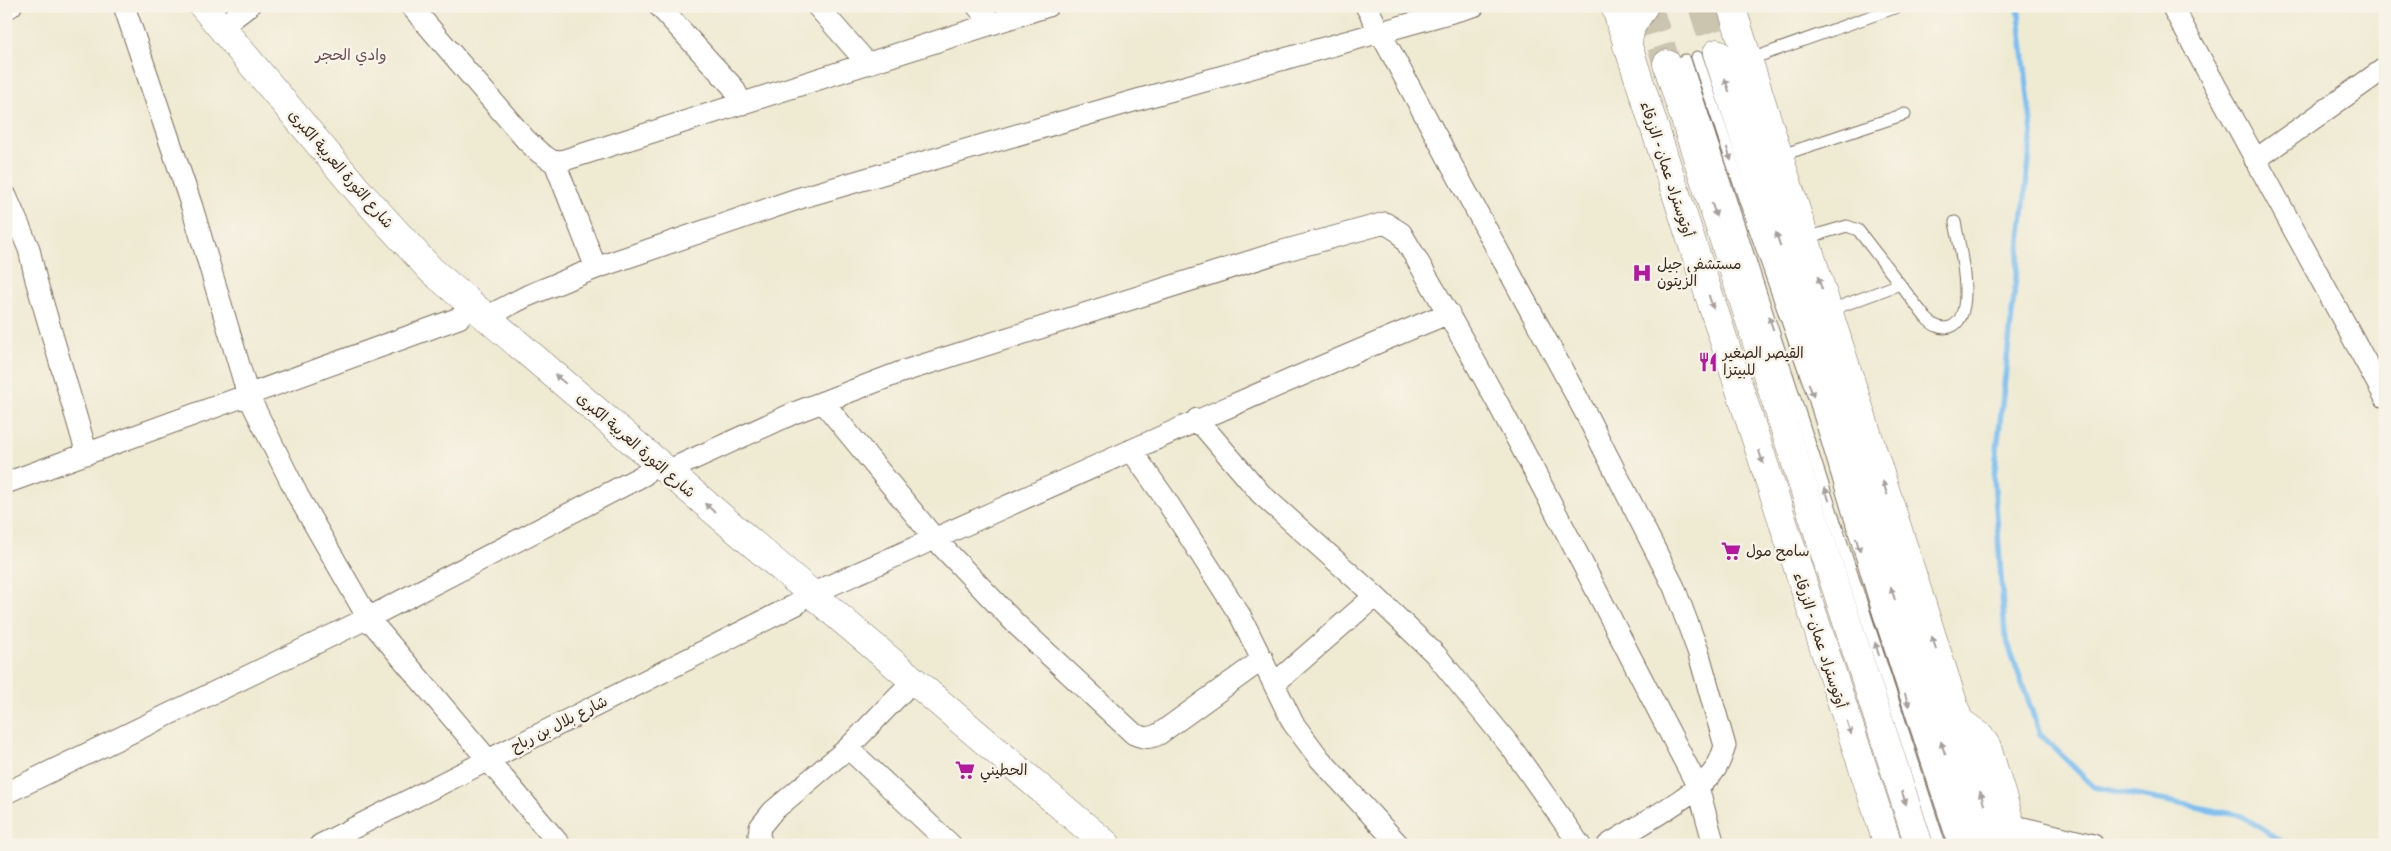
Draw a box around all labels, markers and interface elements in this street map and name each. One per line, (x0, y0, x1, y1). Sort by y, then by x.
district label: وادي الحجر (313, 46, 387, 66)
one-way arrow (1723, 77, 1731, 92)
street label: أوتوستراد عمان - الزرقاء (1636, 99, 1698, 240)
street label: شارع الثورة العربية الكبرى (284, 106, 397, 233)
one-way arrow (1726, 146, 1733, 161)
one-way arrow (1711, 203, 1719, 218)
one-way arrow (1773, 232, 1781, 247)
place label: مستشفى جيل الزيتون (1657, 255, 1742, 291)
hospital icon: مستشفى جيل الزيتون (1631, 262, 1653, 284)
one-way arrow (1815, 275, 1823, 290)
one-way arrow (1707, 295, 1715, 310)
one-way arrow (1767, 315, 1775, 330)
place label: القيصر الصغير للبيتزا (1721, 344, 1804, 380)
restaurant icon: القيصر الصغير للبيتزا (1697, 351, 1719, 373)
one-way arrow (553, 374, 566, 385)
one-way arrow (1808, 382, 1815, 397)
street label: شارع الثورة العربية الكبرى (572, 389, 699, 502)
one-way arrow (1757, 450, 1765, 465)
one-way arrow (1880, 480, 1888, 495)
one-way arrow (1823, 486, 1831, 501)
one-way arrow (703, 502, 716, 513)
one-way arrow (1855, 538, 1863, 553)
supermarket icon: سامح مول (1720, 540, 1742, 562)
place label: سامح مول (1746, 542, 1810, 561)
street label: أوتوستراد عمان - الزرقاء (1789, 570, 1851, 711)
one-way arrow (1889, 586, 1896, 601)
one-way arrow (1929, 635, 1937, 650)
one-way arrow (1872, 641, 1880, 656)
street label: شارع بلال بن رباح (508, 692, 611, 757)
one-way arrow (1903, 693, 1911, 708)
one-way arrow (1845, 721, 1853, 736)
one-way arrow (1939, 740, 1947, 755)
supermarket icon: الحطيني (954, 759, 976, 781)
place label: الحطيني (980, 761, 1027, 783)
one-way arrow (1901, 790, 1908, 805)
one-way arrow (1977, 790, 1985, 805)

